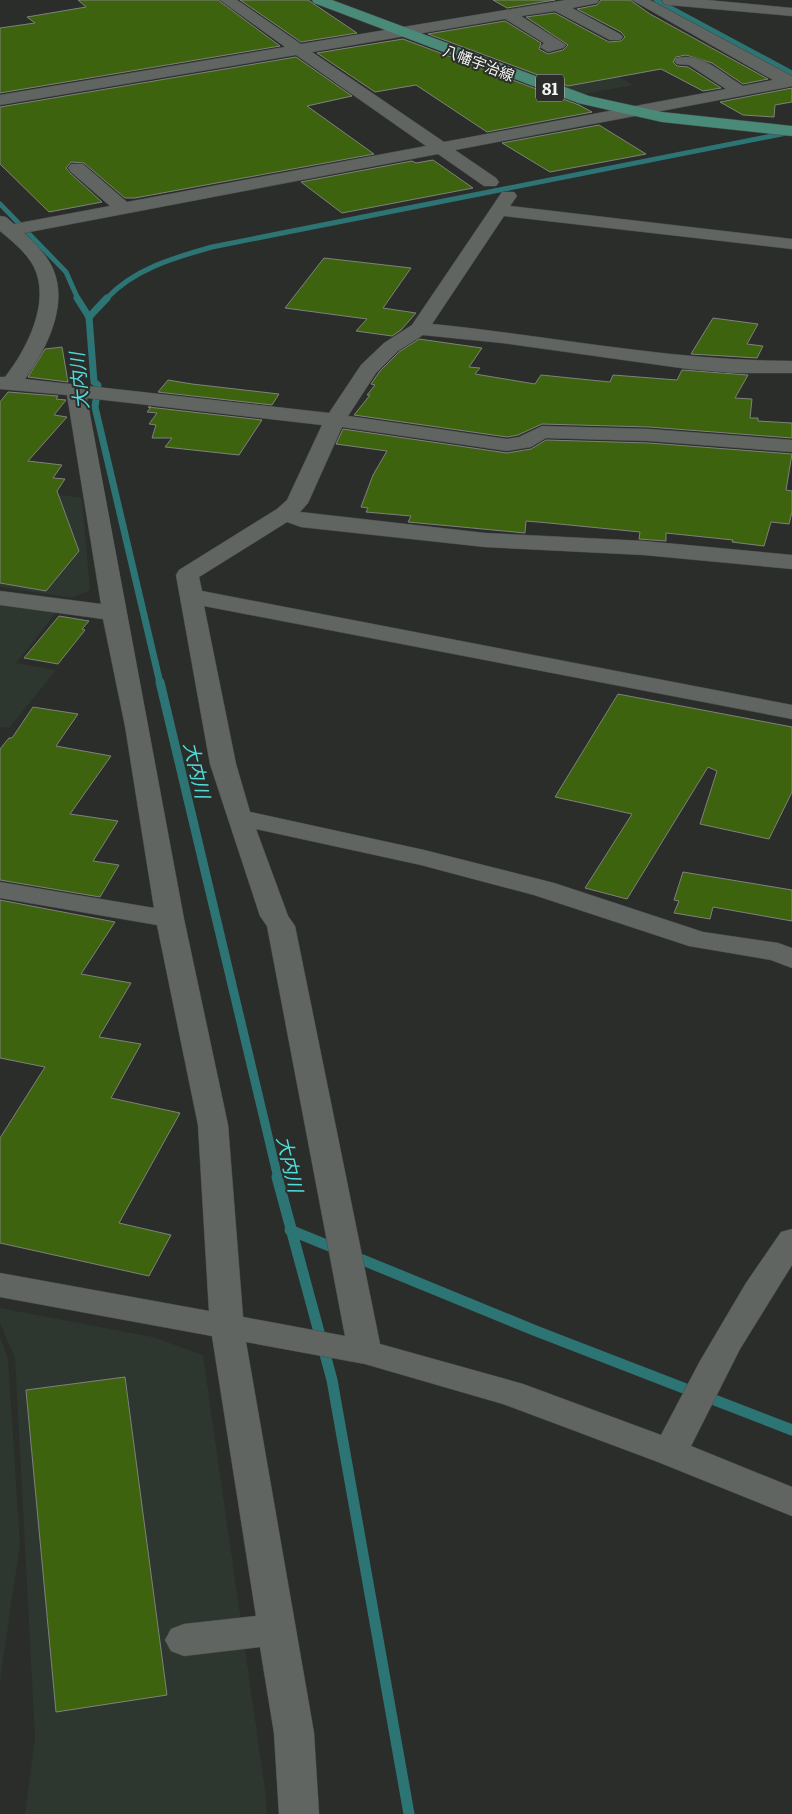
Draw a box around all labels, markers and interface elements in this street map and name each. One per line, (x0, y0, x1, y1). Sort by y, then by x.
street label: 八幡宇治線 (440, 38, 518, 86)
road number: 81 (536, 75, 564, 102)
water label: 大内川 (61, 349, 94, 411)
water label: 大内川 (178, 739, 219, 803)
water label: 大内川 (271, 1133, 312, 1197)

